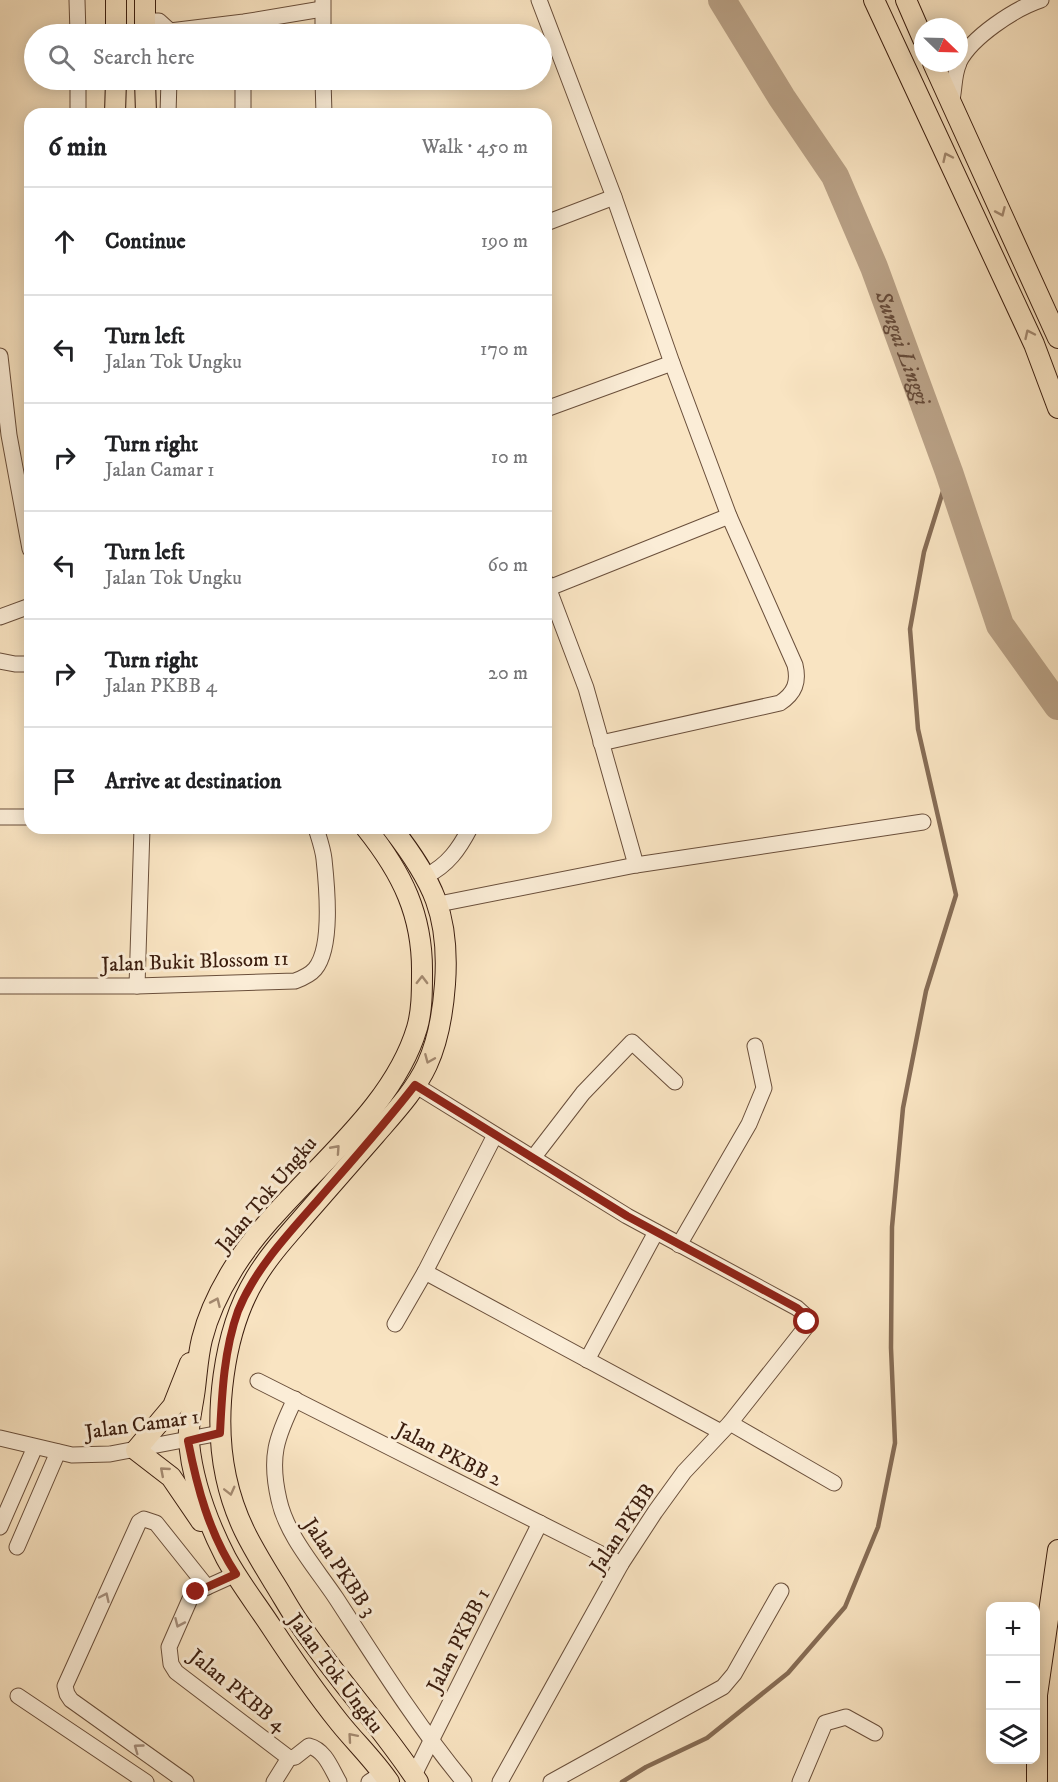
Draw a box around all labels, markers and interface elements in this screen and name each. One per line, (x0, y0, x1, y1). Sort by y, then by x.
north arrow (914, 18, 968, 72)
search box (24, 24, 552, 90)
icon: search (45, 41, 78, 74)
text: Search here (93, 44, 195, 71)
text: 6 min (48, 131, 107, 164)
text: Walk · 450 m (422, 135, 528, 160)
one-way arrow (943, 153, 955, 164)
one-way arrow (993, 206, 1005, 217)
icon: ahead (48, 225, 81, 258)
text: Continue (105, 228, 186, 255)
text: 190 m (481, 229, 528, 254)
water label: Sungai Linggi (868, 286, 936, 410)
text: Turn left (105, 323, 185, 350)
one-way arrow (1025, 329, 1037, 340)
icon: left (48, 333, 81, 366)
text: 170 m (480, 337, 528, 362)
text: Jalan Tok Ungku (105, 350, 242, 375)
text: Turn right (105, 431, 198, 458)
icon: right (48, 441, 81, 474)
text: 10 m (491, 445, 528, 470)
text: Jalan Camar 1 (105, 458, 215, 483)
text: Turn left (105, 539, 185, 566)
icon: left (48, 549, 81, 582)
text: 60 m (488, 553, 528, 578)
text: Jalan Tok Ungku (105, 566, 242, 591)
text: Turn right (105, 647, 198, 674)
icon: right (48, 657, 81, 690)
text: 20 m (488, 661, 528, 686)
text: Jalan PKBB 4 (105, 674, 217, 699)
icon: arrive (48, 765, 81, 798)
text: Arrive at destination (105, 768, 282, 795)
street label: Jalan Bukit Blossom 11 (99, 946, 289, 978)
one-way arrow (416, 976, 428, 985)
one-way arrow (424, 1053, 436, 1064)
street label: Jalan Tok Ungku (209, 1131, 323, 1260)
one-way arrow (329, 1145, 340, 1156)
one-way arrow (209, 1297, 221, 1308)
route start (793, 1308, 819, 1334)
street label: Jalan Camar 1 (81, 1404, 201, 1446)
street label: Jalan PKBB 2 (389, 1416, 507, 1493)
one-way arrow (160, 1467, 171, 1478)
street label: Jalan PKBB (583, 1479, 661, 1580)
one-way arrow (222, 1486, 235, 1496)
street label: Jalan PKBB 3 (296, 1512, 382, 1622)
route end (182, 1578, 208, 1604)
street label: Jalan PKBB 1 (421, 1584, 496, 1699)
one-way arrow (97, 1593, 109, 1604)
map controls (986, 1602, 1040, 1764)
button: + (986, 1602, 1040, 1656)
street label: Jalan Tok Ungku (280, 1607, 389, 1739)
one-way arrow (174, 1616, 186, 1627)
street label: Jalan PKBB 4 (182, 1642, 292, 1738)
button: − (986, 1656, 1040, 1710)
button: layers (986, 1710, 1040, 1764)
one-way arrow (348, 1733, 359, 1744)
one-way arrow (133, 1744, 144, 1755)

